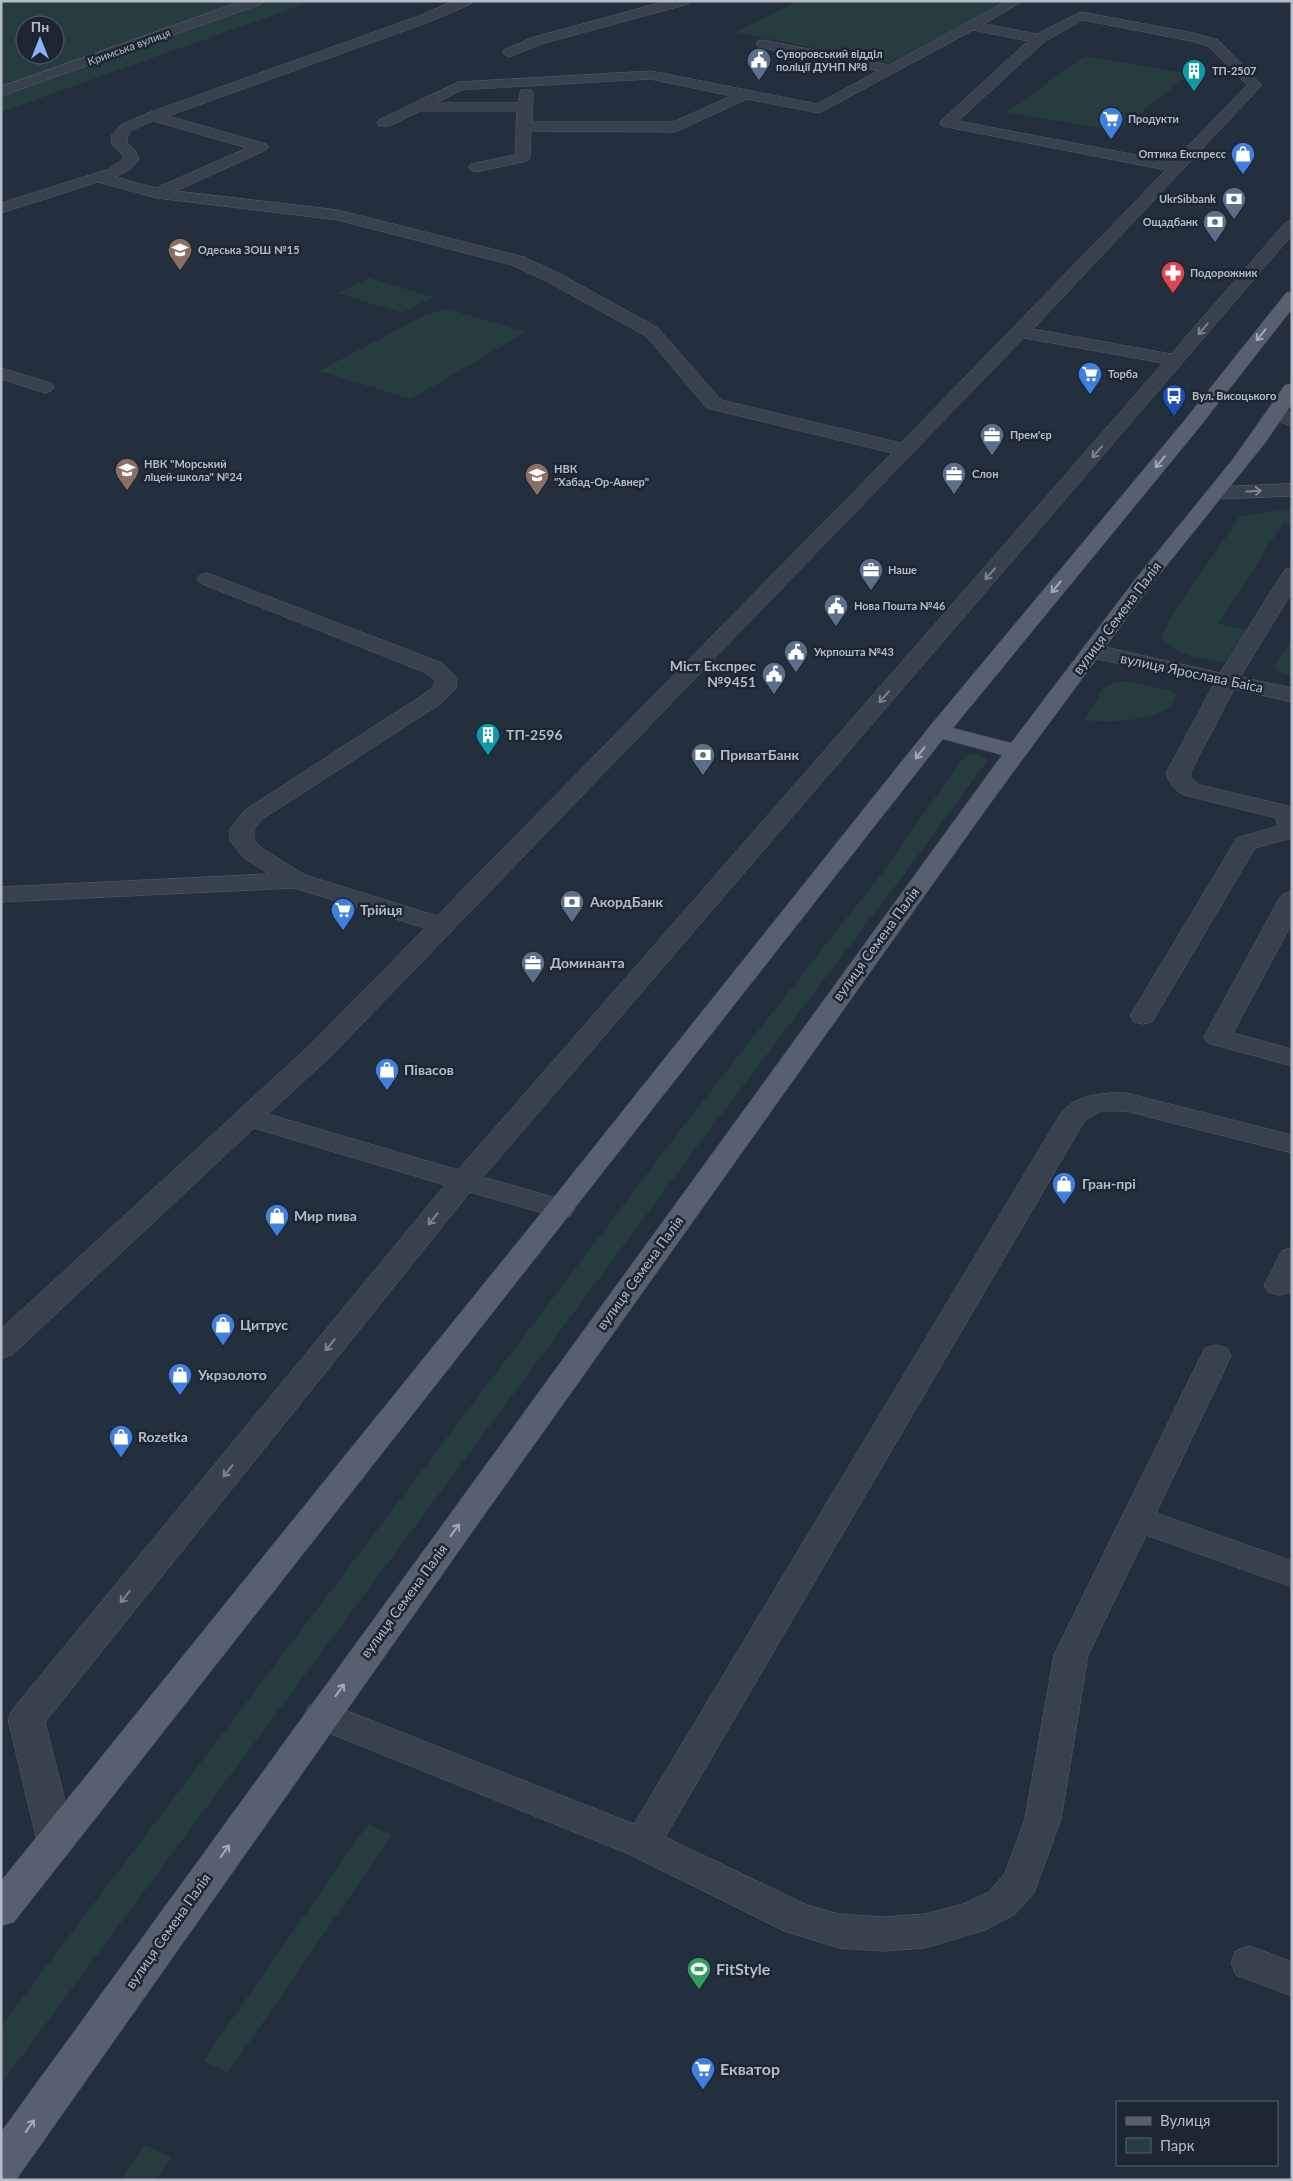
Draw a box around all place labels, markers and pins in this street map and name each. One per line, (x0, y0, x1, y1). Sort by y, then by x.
public building icon: Суворовський відділ поліції ДУНП №8 (746, 47, 772, 81)
place label: Суворовський відділ поліції ДУНП №8 (776, 47, 883, 73)
building icon: ТП-2507 (1181, 58, 1207, 92)
place label: ТП-2507 (1212, 64, 1256, 77)
supermarket icon: Продукти (1098, 106, 1124, 140)
place label: Продукти (1128, 112, 1179, 125)
shop icon: Оптика Експресс (1230, 141, 1256, 175)
place label: Оптика Експресс (1138, 147, 1227, 160)
bank icon: UkrSibbank (1221, 186, 1247, 220)
place label: UkrSibbank (1159, 192, 1216, 205)
bank icon: Ощадбанк (1202, 209, 1228, 243)
place label: Ощадбанк (1143, 215, 1198, 228)
school or university icon: Одеська ЗОШ №15 (167, 237, 193, 271)
place label: Одеська ЗОШ №15 (198, 243, 300, 256)
pharmacy icon: Подорожник (1160, 260, 1186, 294)
place label: Подорожник (1190, 266, 1257, 279)
supermarket icon: Торба (1077, 361, 1103, 395)
place label: Торба (1108, 367, 1138, 380)
bus stop icon: Вул. Висоцького (1161, 383, 1187, 417)
place label: Вул. Висоцького (1192, 389, 1276, 402)
office icon: Прем'єр (979, 422, 1005, 456)
place label: Прем'єр (1010, 428, 1052, 441)
school or university icon: НВК "Морський ліцей-школа" №24 (114, 457, 140, 491)
place label: НВК "Морський ліцей-школа" №24 (144, 457, 243, 483)
office icon: Слон (941, 461, 967, 495)
school or university icon: НВК "Хабад-Ор-Авнер" (524, 462, 550, 496)
place label: НВК "Хабад-Ор-Авнер" (554, 462, 649, 488)
place label: Слон (972, 467, 998, 480)
office icon: Наше (858, 557, 884, 591)
place label: Наше (888, 563, 917, 576)
public building icon: Нова Пошта №46 (823, 593, 849, 627)
place label: Нова Пошта №46 (854, 599, 946, 612)
public building icon: Укрпошта №43 (783, 639, 809, 673)
place label: Укрпошта №43 (813, 645, 894, 658)
place label: Міст Експрес №9451 (670, 657, 756, 690)
public building icon: Міст Експрес №9451 (761, 661, 787, 695)
building icon: ТП-2596 (475, 722, 501, 756)
place label: ТП-2596 (506, 726, 563, 743)
bank icon: ПриватБанк (690, 742, 716, 776)
place label: ПриватБанк (720, 746, 800, 763)
bank icon: АкордБанк (559, 889, 585, 923)
place label: АкордБанк (589, 893, 664, 910)
supermarket icon: Трійця (330, 897, 356, 931)
place label: Трійця (360, 901, 402, 918)
office icon: Доминанта (520, 950, 546, 984)
place label: Доминанта (550, 954, 625, 971)
shop icon: Півасов (374, 1057, 400, 1091)
place label: Півасов (404, 1061, 454, 1078)
shop icon: Гран-прi (1051, 1171, 1077, 1205)
place label: Гран-прi (1082, 1175, 1136, 1192)
shop icon: Мир пива (264, 1203, 290, 1237)
place label: Мир пива (294, 1207, 357, 1224)
shop icon: Цитрус (210, 1312, 236, 1346)
place label: Цитрус (240, 1316, 288, 1333)
shop icon: Укрзолото (167, 1362, 193, 1396)
place label: Укрзолото (197, 1366, 267, 1383)
shop icon: Rozetka (108, 1424, 134, 1458)
place label: Rozetka (138, 1428, 188, 1445)
sports icon: FitStyle (686, 1956, 712, 1990)
place label: FitStyle (716, 1959, 771, 1978)
supermarket icon: Екватор (690, 2056, 716, 2090)
place label: Екватор (720, 2059, 780, 2078)

